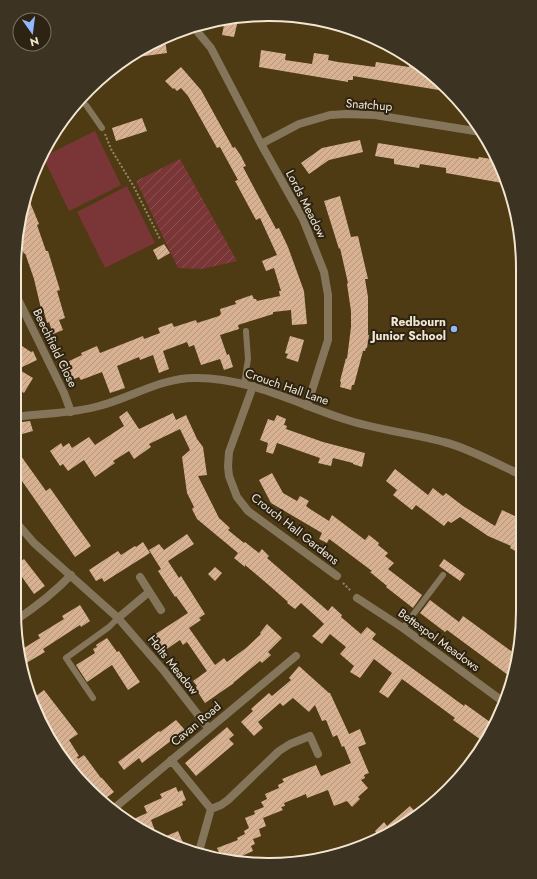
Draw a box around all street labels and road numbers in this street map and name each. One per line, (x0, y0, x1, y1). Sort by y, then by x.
street label: Snatchup (345, 94, 393, 116)
street label: Lords Meadow (281, 167, 331, 242)
street label: Beechfield Close (28, 306, 82, 390)
street label: Crouch Hall Lane (243, 364, 331, 410)
street label: Crouch Hall Gardens (247, 489, 343, 569)
street label: Bettespol Meadows (394, 604, 484, 676)
street label: Holts Meadow (143, 631, 203, 699)
street label: Cavan Road (167, 698, 225, 750)

